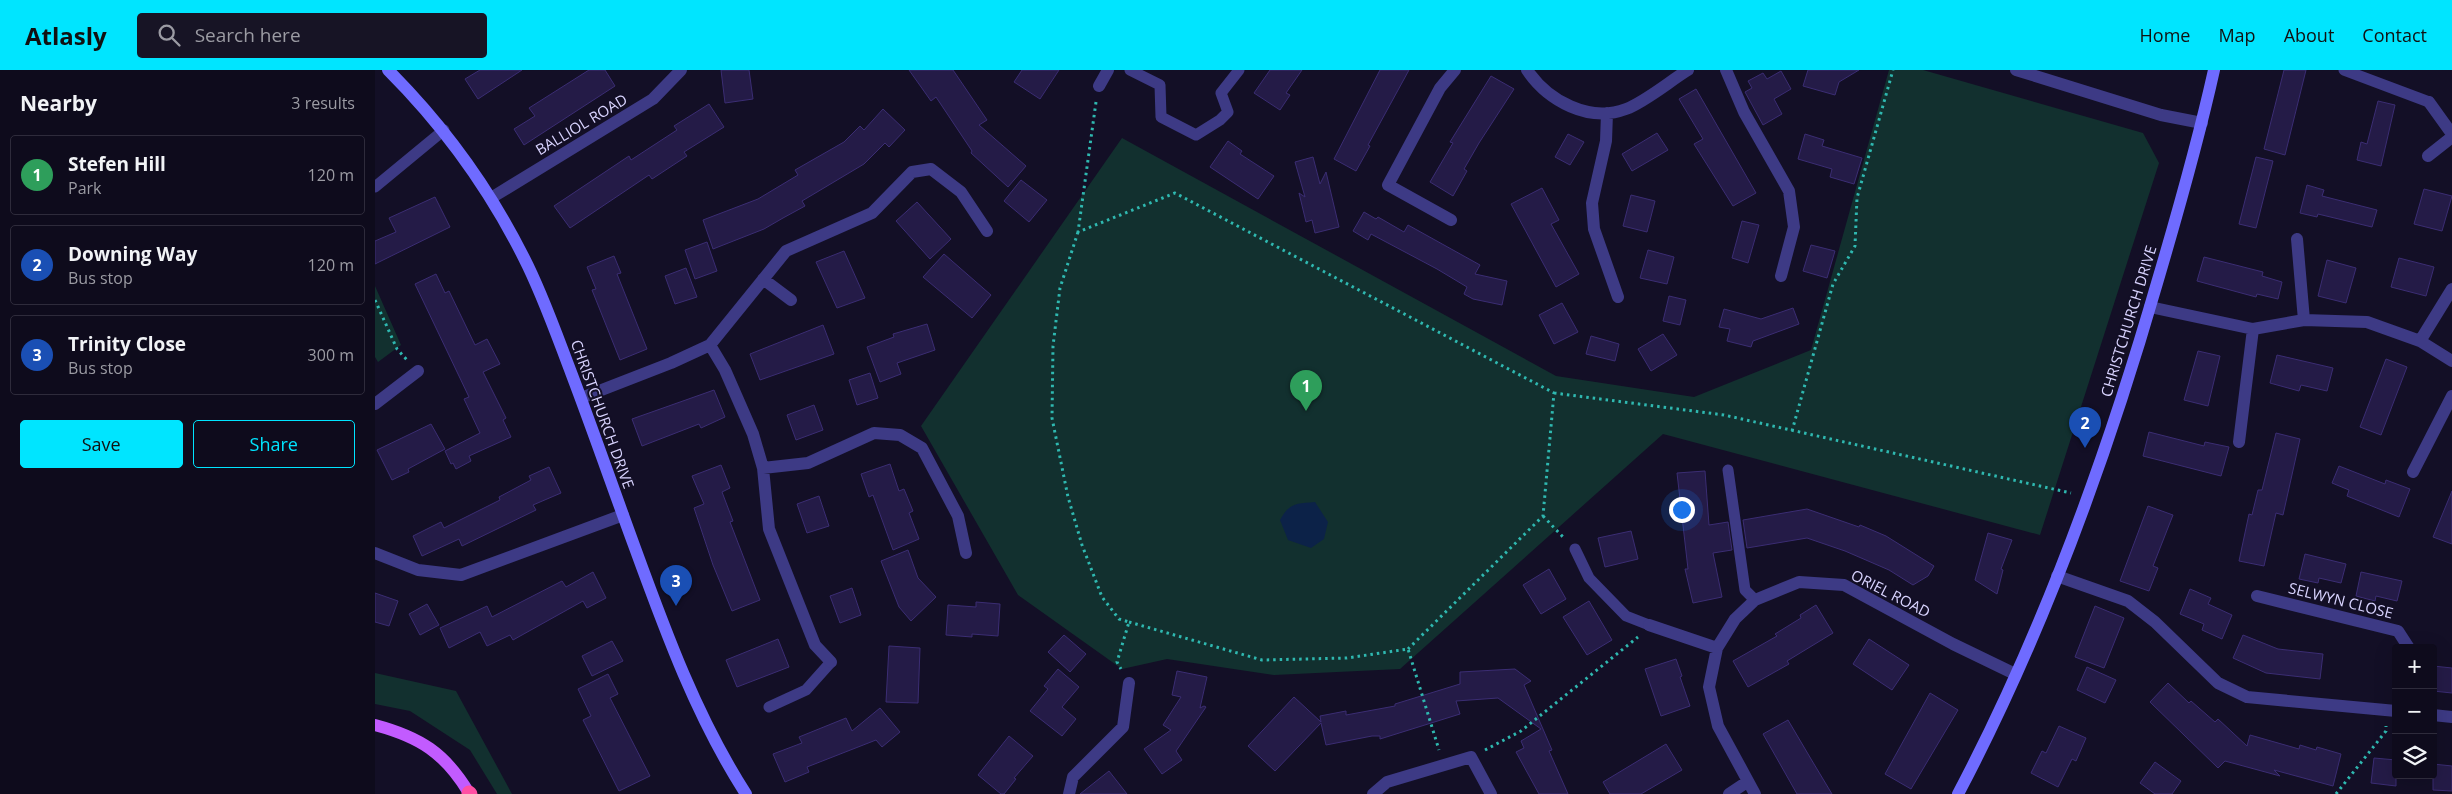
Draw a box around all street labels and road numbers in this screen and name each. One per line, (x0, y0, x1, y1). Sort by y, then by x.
street label: BALLIOL ROAD (531, 89, 631, 159)
street label: CHRISTCHURCH DRIVE (2095, 243, 2161, 399)
street label: CHRISTCHURCH DRIVE (567, 337, 639, 491)
street label: ORIEL ROAD (1848, 564, 1934, 622)
street label: SELWYN CLOSE (2287, 577, 2395, 623)

